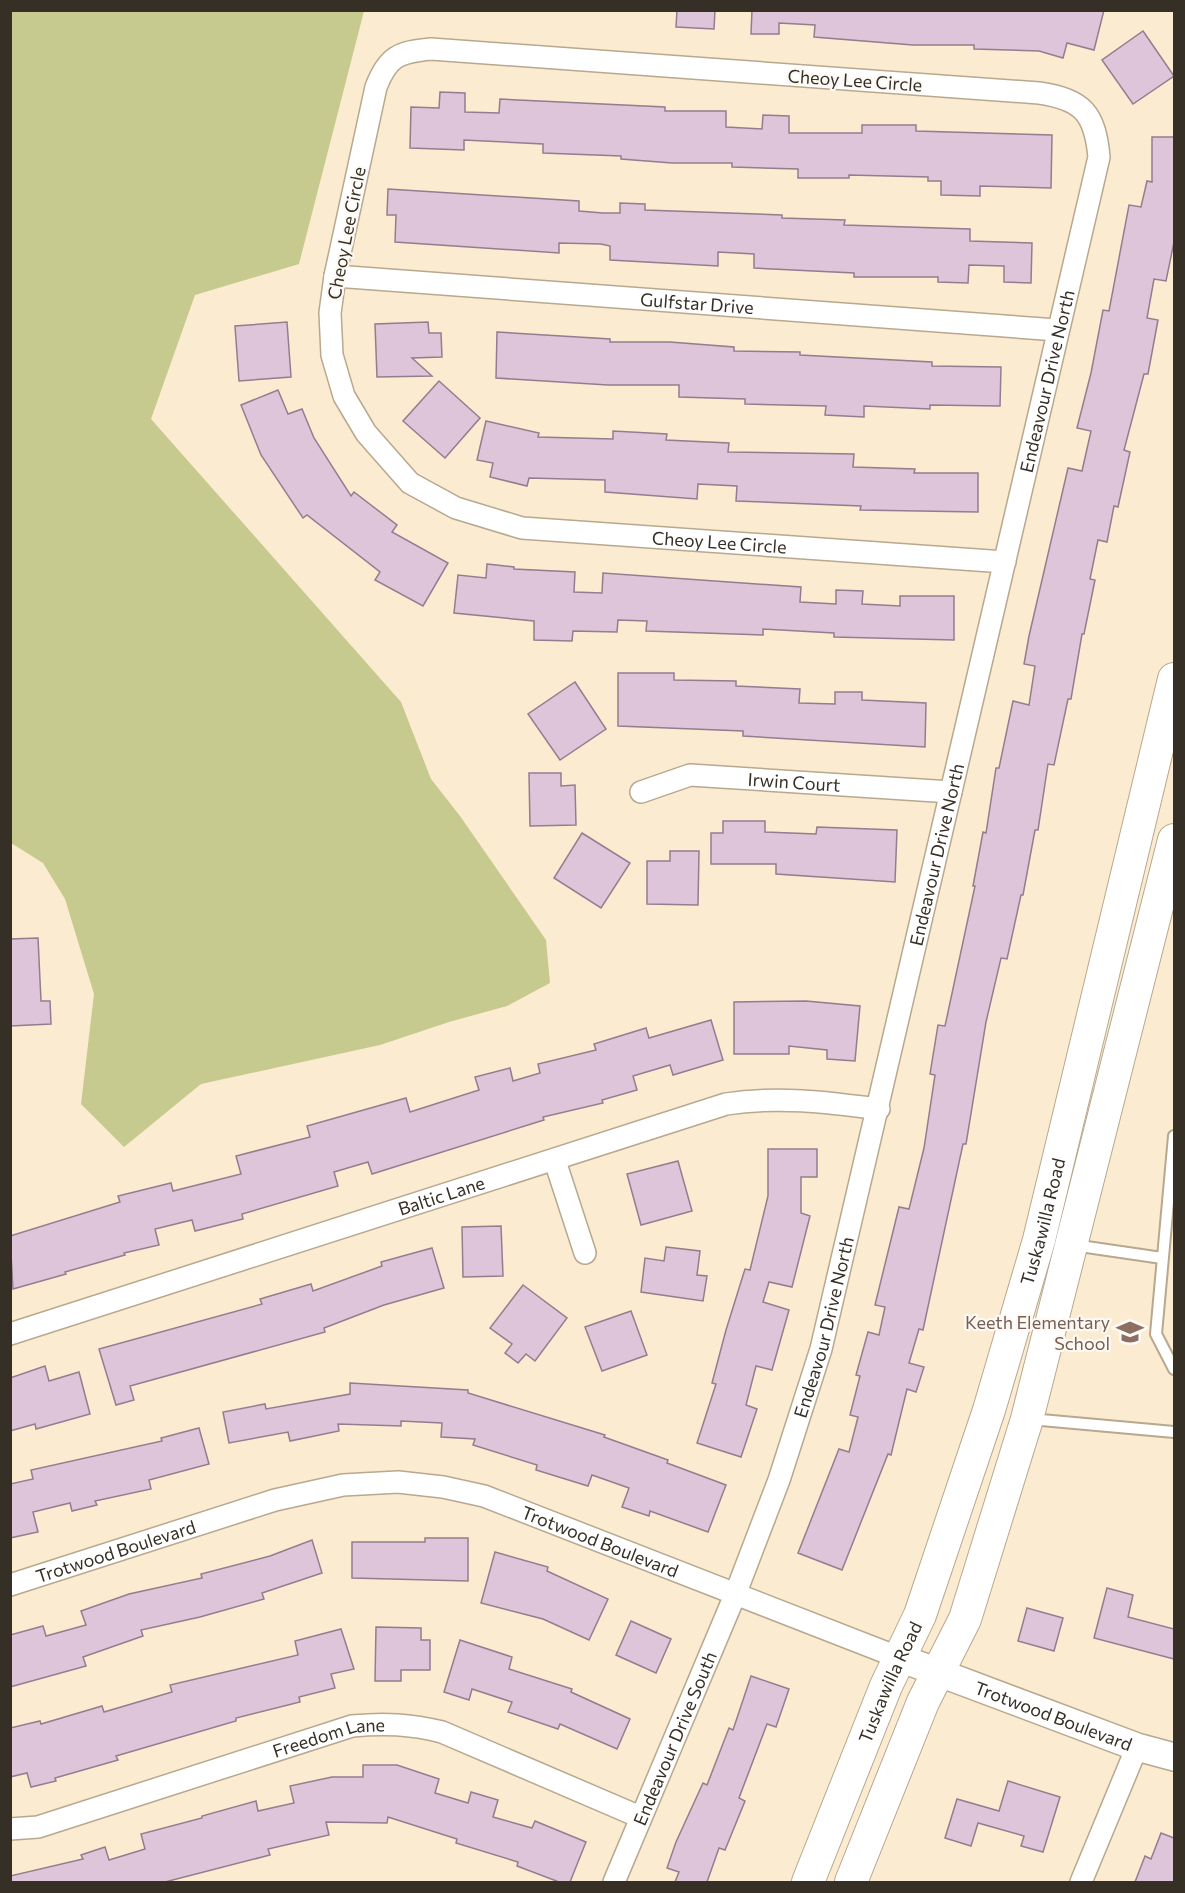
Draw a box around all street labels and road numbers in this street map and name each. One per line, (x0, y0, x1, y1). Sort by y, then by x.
street label: Cheoy Lee Circle (787, 64, 923, 96)
street label: Cheoy Lee Circle (322, 165, 370, 301)
street label: Gulfstar Drive (639, 288, 755, 318)
street label: Endeavour Drive North (1015, 288, 1079, 475)
street label: Cheoy Lee Circle (651, 526, 787, 558)
street label: Endeavour Drive North (904, 761, 968, 948)
street label: Irwin Court (747, 768, 841, 796)
street label: Tuskawilla Road (1015, 1156, 1069, 1288)
street label: Baltic Lane (395, 1171, 487, 1220)
street label: Endeavour Drive North (789, 1234, 858, 1421)
street label: Trotwood Boulevard (519, 1501, 682, 1582)
street label: Trotwood Boulevard (33, 1515, 198, 1587)
street label: Tuskawilla Road (854, 1618, 926, 1746)
street label: Endeavour Drive South (628, 1648, 721, 1829)
street label: Trotwood Boulevard (972, 1676, 1135, 1755)
street label: Freedom Lane (270, 1713, 385, 1762)

